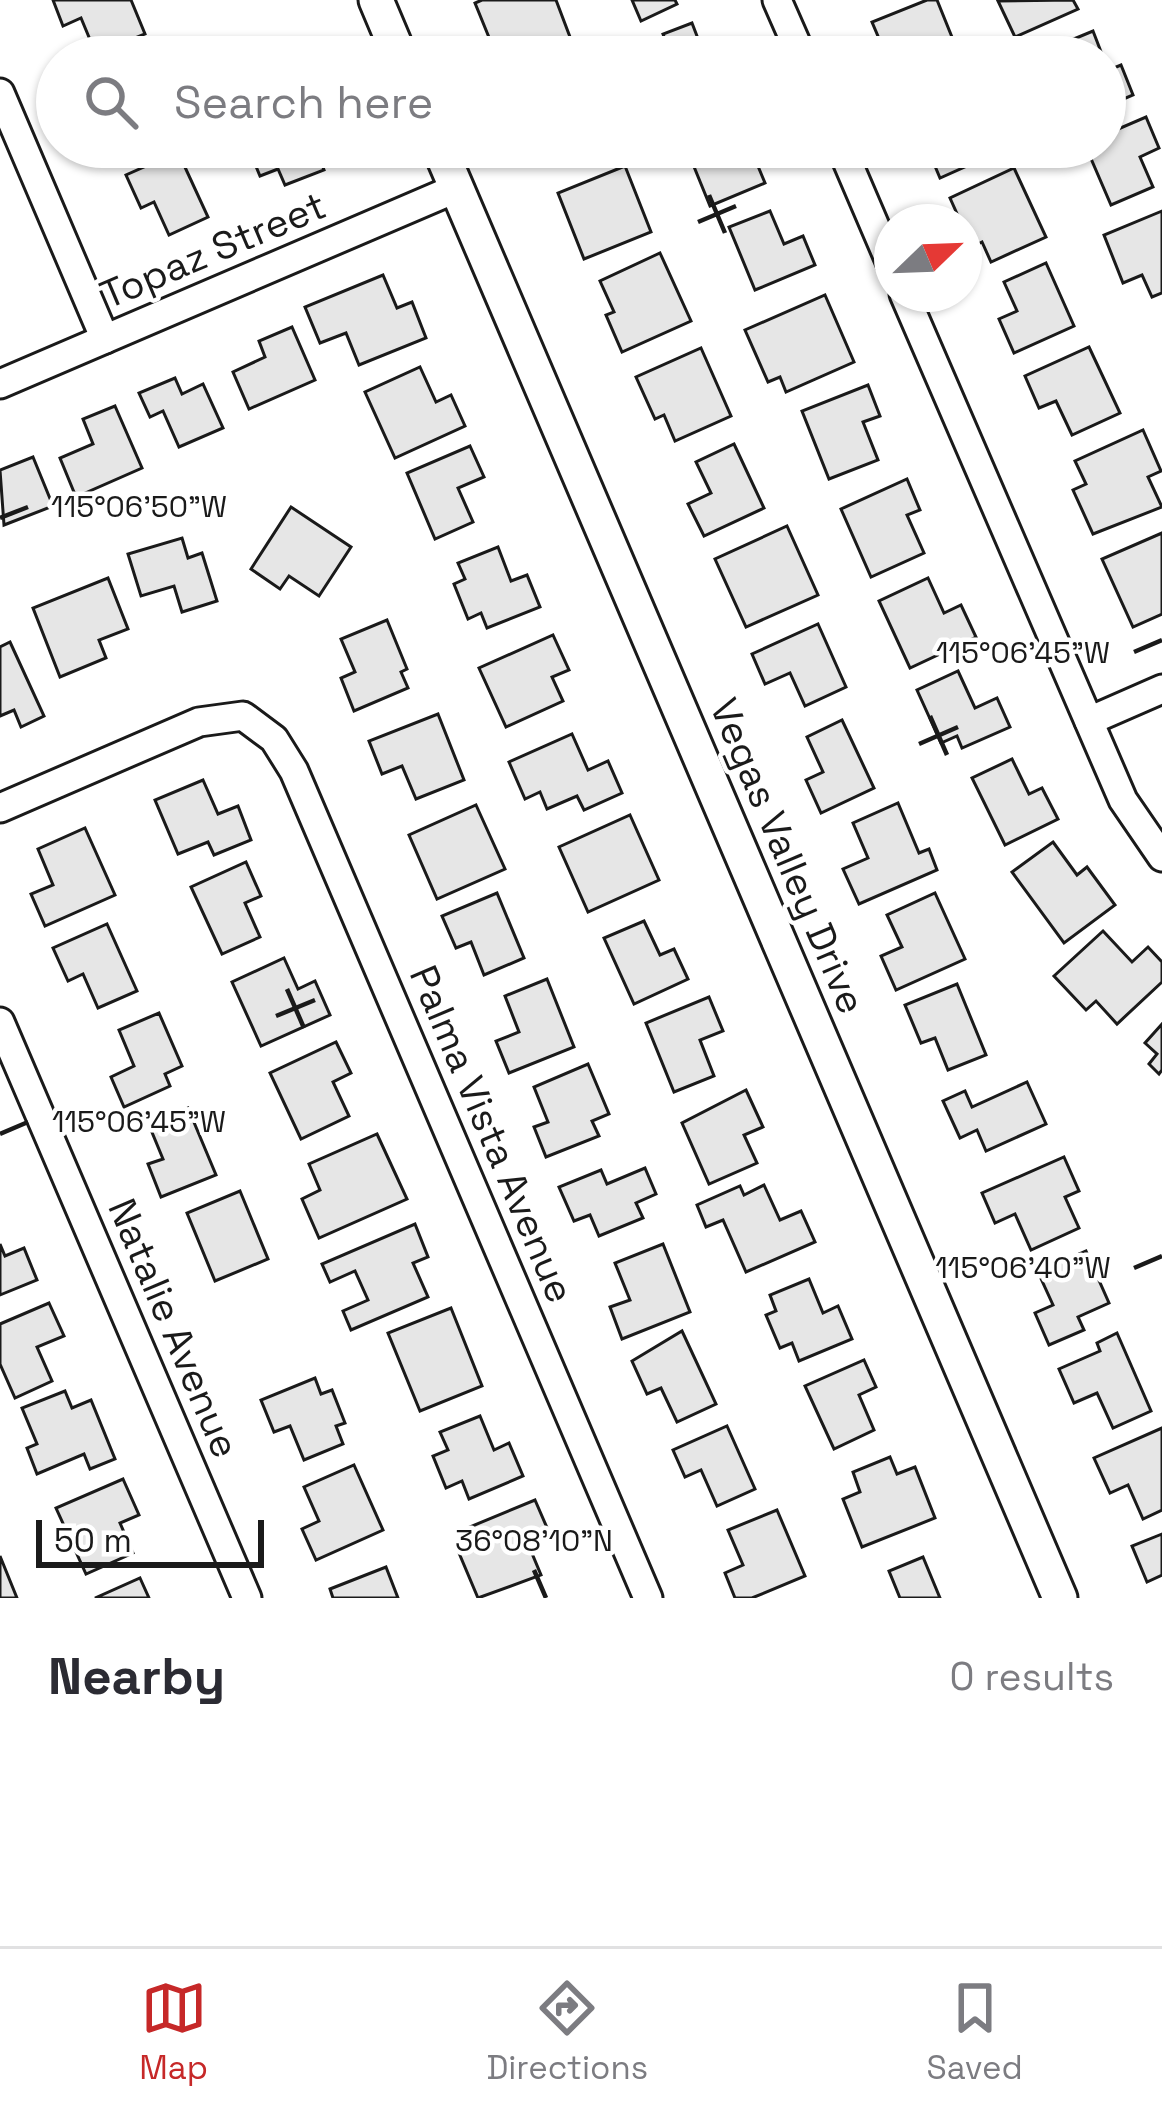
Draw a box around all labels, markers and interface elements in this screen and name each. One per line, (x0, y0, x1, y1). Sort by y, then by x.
search box (36, 36, 1126, 168)
icon: search (78, 69, 144, 135)
text: Search here (174, 74, 433, 131)
street label: Topaz Street (93, 181, 333, 319)
north arrow (874, 204, 982, 312)
text: 115°06'50"W (51, 487, 227, 526)
text: 115°06'45"W (936, 633, 1110, 672)
street label: Vegas Valley Drive (699, 691, 877, 1021)
street label: Palma Vista Avenue (399, 958, 585, 1310)
text: 115°06'45"W (52, 1102, 226, 1141)
street label: Natalie Avenue (97, 1191, 251, 1465)
text: 115°06'40"W (935, 1248, 1111, 1287)
scale bar (36, 1514, 264, 1567)
text: 50 m (54, 1520, 132, 1562)
text: 36°08'10"N (455, 1521, 613, 1560)
text: Nearby (48, 1644, 225, 1709)
text: 0 results (949, 1652, 1114, 1701)
tab: Map (139, 1975, 208, 2089)
tab: Directions (486, 1975, 648, 2089)
tab: Saved (927, 1975, 1023, 2089)

